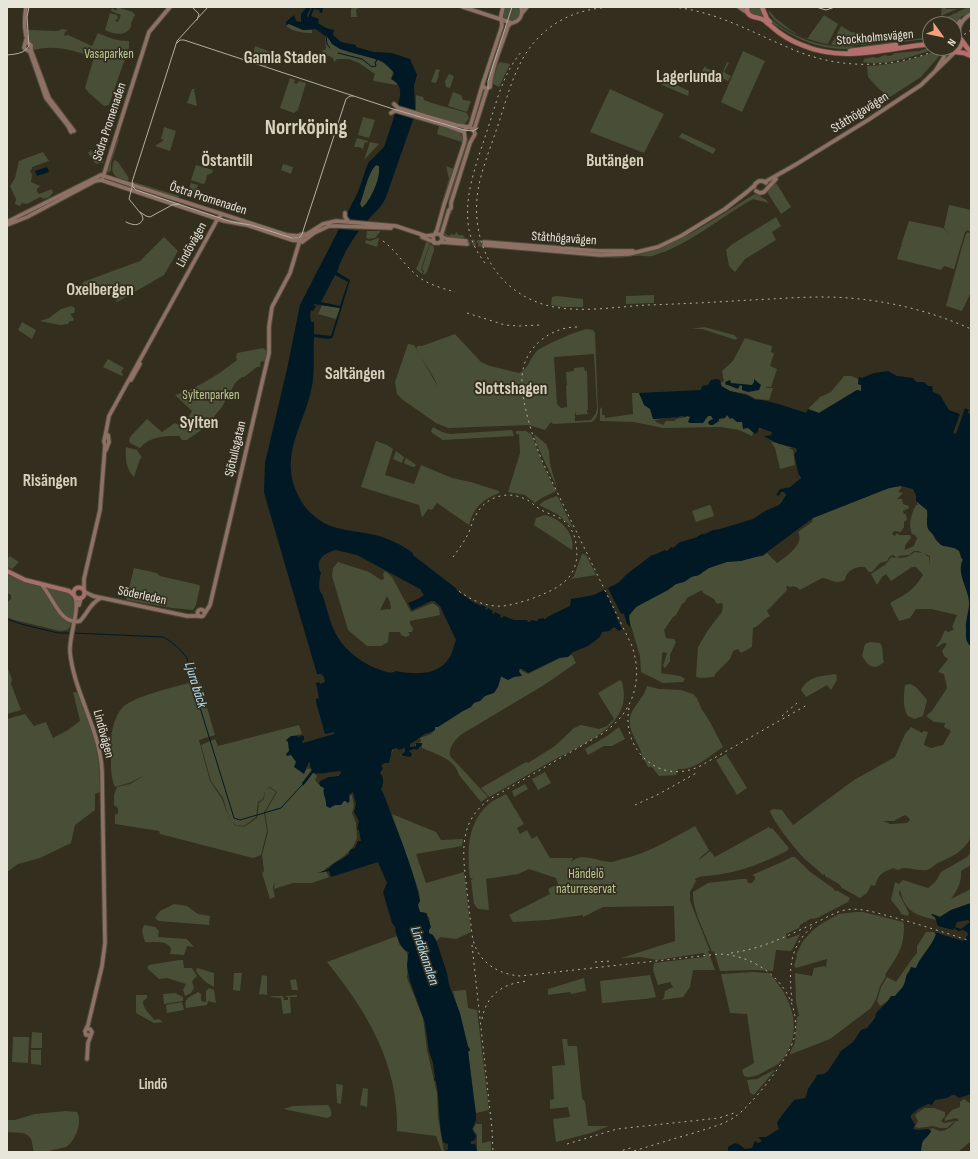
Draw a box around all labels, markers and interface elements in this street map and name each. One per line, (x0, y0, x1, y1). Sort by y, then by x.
north arrow (922, 16, 962, 56)
street label: Stockholmsvägen (836, 27, 914, 49)
text: N (945, 36, 959, 48)
park label: Vasaparken (84, 47, 134, 63)
district label: Gamla Staden (244, 49, 326, 69)
district label: Lagerlunda (656, 68, 722, 88)
street label: Södra Promenaden (90, 81, 130, 163)
street label: Ståthögavägen (828, 89, 892, 137)
district label: Norrköping (265, 116, 347, 142)
district label: Östantill (201, 152, 253, 172)
district label: Butängen (586, 152, 644, 172)
street label: Östra Promenaden (167, 179, 249, 219)
street label: Lindövägen (173, 220, 211, 270)
street label: Ståthögavägen (531, 229, 597, 249)
district label: Oxelbergen (66, 281, 134, 301)
district label: Saltängen (325, 365, 385, 385)
district label: Slottshagen (475, 380, 547, 400)
park label: Syltenparken (182, 388, 240, 404)
district label: Sylten (180, 414, 218, 434)
street label: Sjötullsgatan (222, 420, 250, 478)
district label: Risängen (23, 472, 77, 492)
street label: Söderleden (116, 583, 168, 609)
water label: Ljura bäck (180, 660, 210, 710)
street label: Lindövägen (89, 708, 117, 760)
park label: Händelö naturreservat (556, 867, 616, 898)
water label: Lindökanalen (406, 924, 442, 988)
district label: Lindö (139, 1076, 167, 1094)

